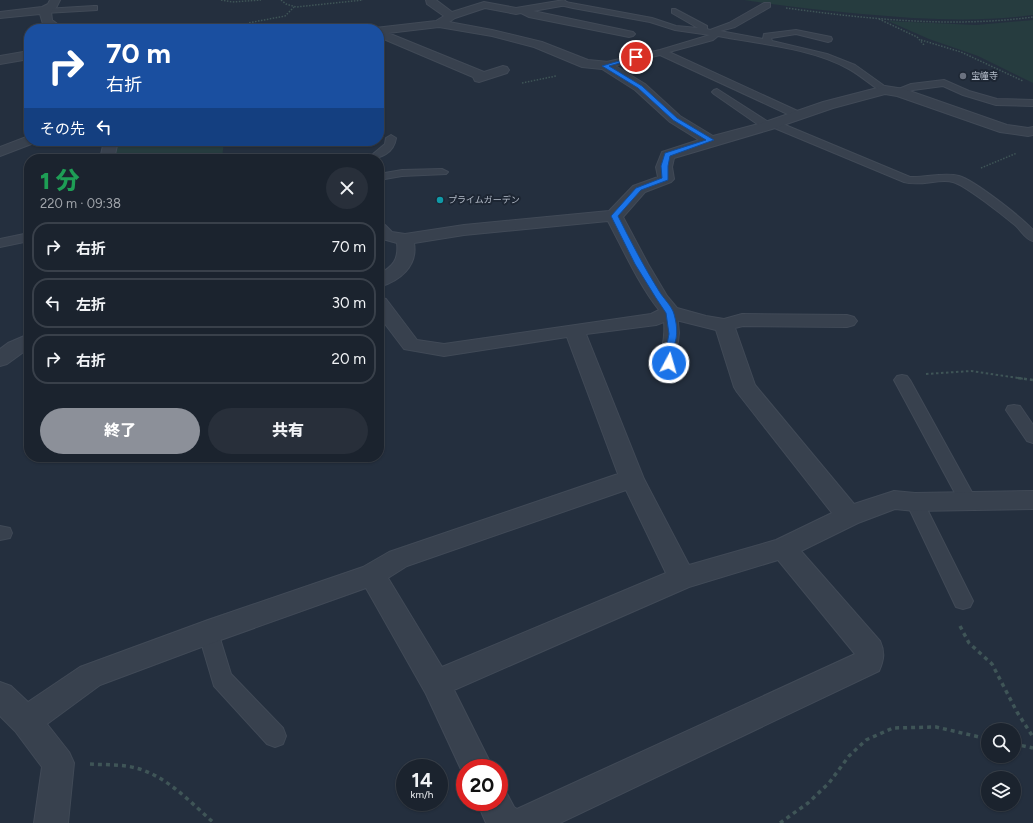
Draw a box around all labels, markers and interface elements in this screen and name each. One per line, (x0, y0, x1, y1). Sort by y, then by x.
text: 70 m (106, 36, 171, 70)
icon: right (40, 40, 92, 92)
pin (619, 40, 653, 74)
icon: arrive (625, 46, 647, 68)
place label: 宝幢寺 (971, 70, 998, 81)
marker: 宝幢寺 (958, 71, 968, 81)
text: 右折 (106, 74, 142, 96)
icon: left (93, 116, 115, 138)
text: その先 (40, 120, 85, 138)
text: 1 分 (40, 166, 80, 195)
button: close (326, 167, 368, 209)
place label: プライムガーデン (448, 194, 520, 205)
marker: プライムガーデン (435, 195, 445, 205)
text: 220 m · 09:38 (40, 196, 121, 211)
icon: right (42, 236, 64, 258)
text: 70 m (332, 238, 366, 256)
text: 右折 (76, 240, 106, 258)
icon: left (42, 292, 64, 314)
text: 30 m (332, 294, 366, 312)
text: 左折 (76, 296, 106, 314)
position arrow (648, 342, 690, 384)
icon: right (42, 348, 64, 370)
text: 20 m (332, 350, 366, 368)
text: 右折 (76, 352, 106, 370)
button: 終了 (40, 408, 200, 454)
button: 共有 (208, 408, 368, 454)
map controls (981, 723, 1021, 811)
button: search (981, 723, 1021, 763)
speed limit sign: 20 (456, 759, 508, 811)
text: 14 (411, 768, 433, 792)
button: layers (981, 771, 1021, 811)
text: km/h (411, 788, 433, 801)

